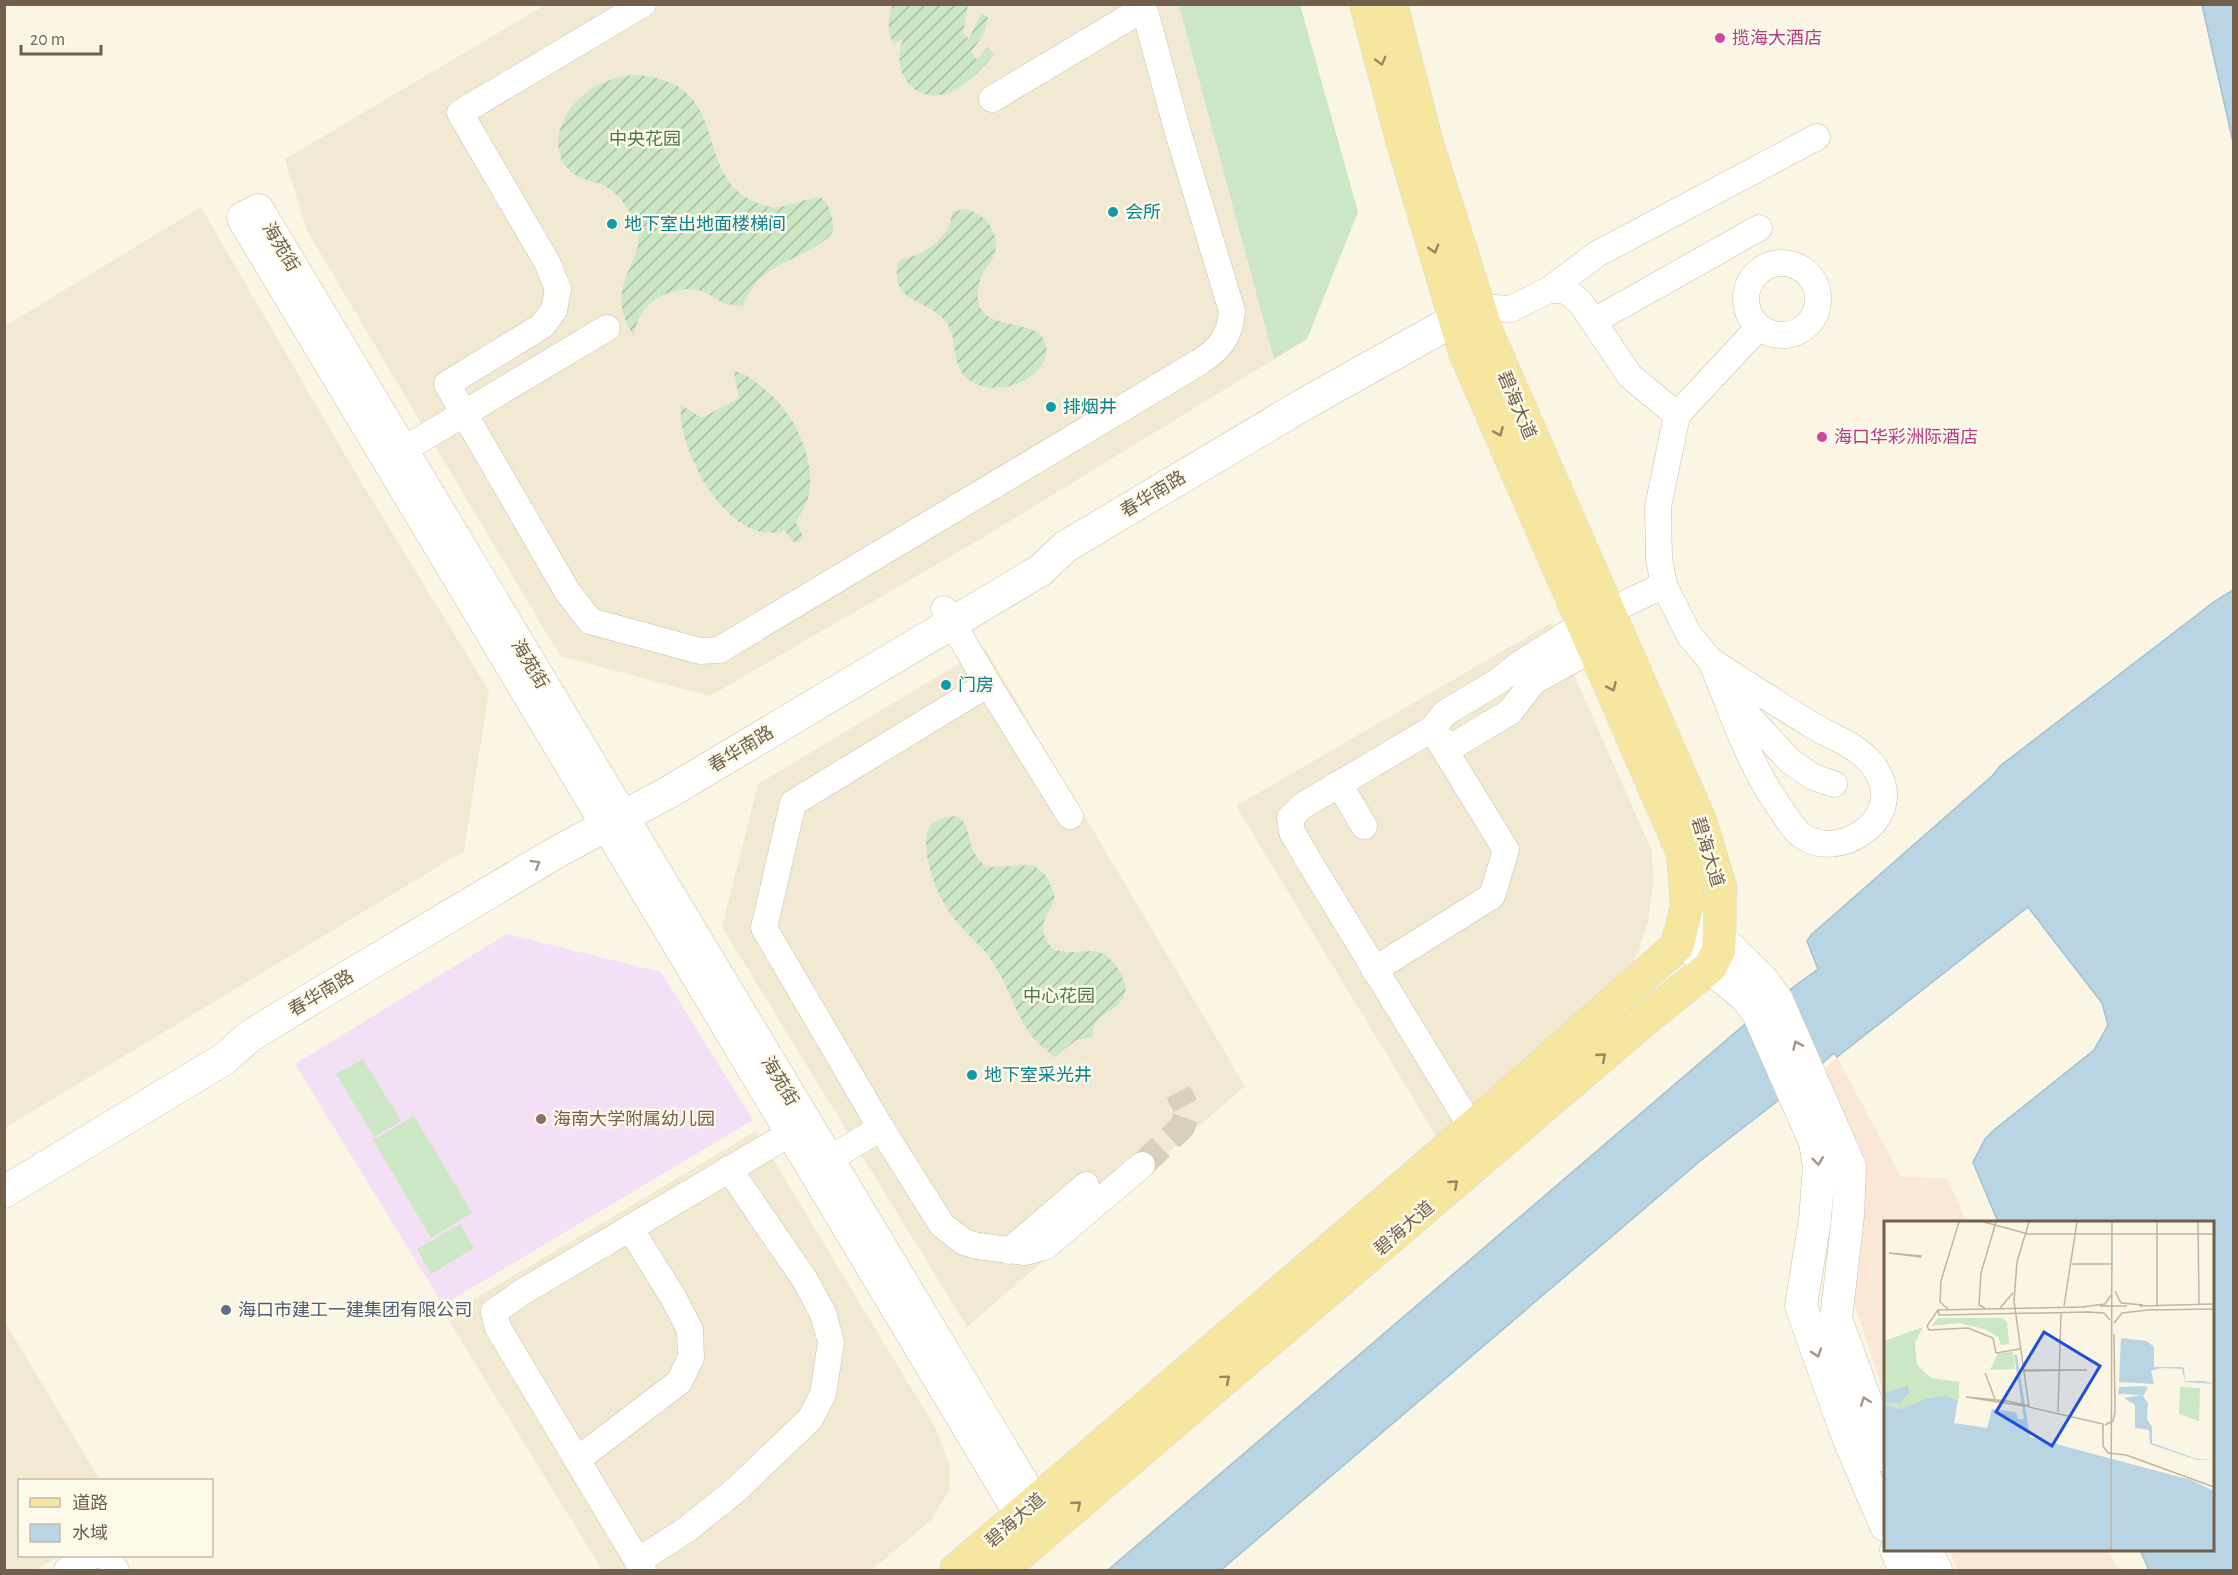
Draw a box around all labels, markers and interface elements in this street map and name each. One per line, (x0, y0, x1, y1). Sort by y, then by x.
scale bar (21, 18, 100, 56)
place label: 揽海大酒店 (1732, 28, 1822, 48)
text: 20 m (30, 31, 65, 49)
marker: 揽海大酒店 (1713, 31, 1727, 45)
one-way arrow (1374, 55, 1386, 66)
park label: 中央花园 (609, 129, 681, 149)
place label: 会所 (1125, 203, 1161, 222)
marker: 会所 (1106, 205, 1120, 219)
place label: 地下室出地面楼梯间 (624, 214, 786, 234)
marker: 地下室出地面楼梯间 (605, 217, 619, 231)
street label: 海苑街 (259, 219, 303, 275)
one-way arrow (1427, 243, 1439, 254)
street label: 碧海大道 (1494, 368, 1540, 442)
place label: 排烟井 (1063, 397, 1117, 417)
marker: 排烟井 (1044, 400, 1058, 414)
one-way arrow (1492, 426, 1504, 437)
place label: 海口华彩洲际酒店 (1834, 427, 1978, 447)
marker: 海口华彩洲际酒店 (1815, 430, 1829, 444)
street label: 春华南路 (1117, 467, 1189, 521)
street label: 海苑街 (508, 636, 552, 692)
place label: 门房 (958, 675, 994, 695)
marker: 门房 (939, 678, 953, 692)
one-way arrow (1605, 681, 1617, 692)
street label: 春华南路 (705, 722, 777, 776)
street label: 碧海大道 (1688, 815, 1728, 889)
one-way arrow (530, 860, 540, 871)
street label: 春华南路 (285, 966, 357, 1020)
park label: 中心花园 (1023, 986, 1095, 1006)
one-way arrow (1793, 1041, 1805, 1052)
street label: 海苑街 (758, 1053, 802, 1109)
one-way arrow (1595, 1053, 1606, 1064)
place label: 地下室采光井 (984, 1065, 1092, 1085)
marker: 地下室采光井 (965, 1068, 979, 1082)
place label: 海南大学附属幼儿园 (553, 1109, 715, 1129)
marker: 海南大学附属幼儿园 (534, 1112, 548, 1126)
one-way arrow (1811, 1157, 1823, 1166)
one-way arrow (1447, 1180, 1458, 1191)
street label: 碧海大道 (1370, 1197, 1438, 1259)
inset map (1884, 1221, 2214, 1551)
place label: 海口市建工一建集团有限公司 (238, 1300, 472, 1320)
marker: 海口市建工一建集团有限公司 (219, 1303, 233, 1317)
one-way arrow (1809, 1347, 1822, 1358)
one-way arrow (1219, 1375, 1230, 1386)
one-way arrow (1859, 1396, 1872, 1407)
legend (18, 1479, 213, 1557)
street label: 碧海大道 (981, 1489, 1049, 1551)
text: 道路 (72, 1493, 108, 1513)
one-way arrow (1070, 1501, 1081, 1512)
text: 水域 (72, 1524, 108, 1543)

